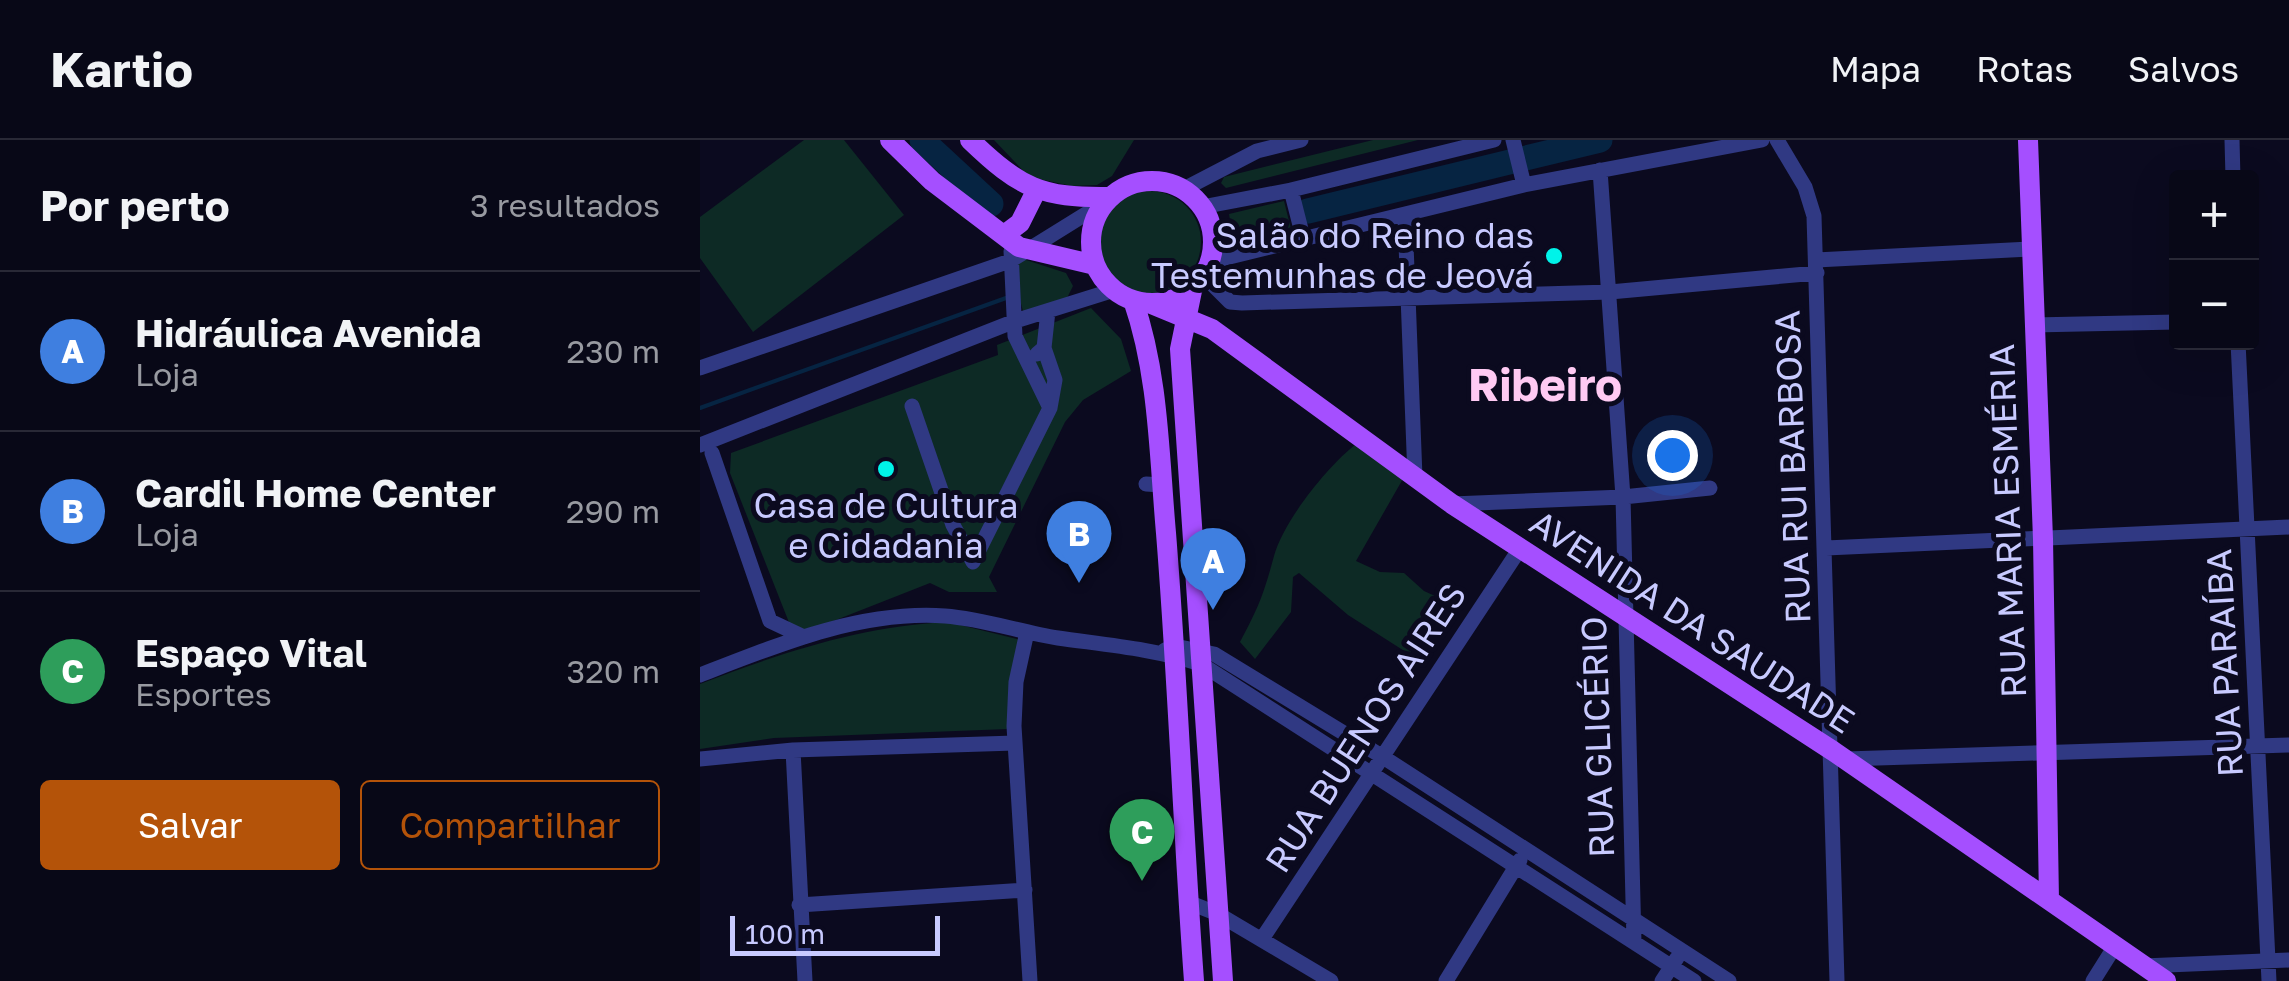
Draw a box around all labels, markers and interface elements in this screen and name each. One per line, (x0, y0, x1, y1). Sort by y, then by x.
text: Kartio (50, 40, 193, 98)
text: Mapa (1830, 48, 1921, 90)
text: Rotas (1976, 48, 2073, 90)
text: Salvos (2128, 48, 2239, 90)
map controls (2169, 170, 2259, 350)
button: + (2169, 170, 2259, 260)
text: Por perto (40, 180, 230, 230)
text: 3 resultados (470, 186, 660, 224)
place label: Salão do Reino das Testemunhas de Jeová (1151, 214, 1534, 296)
marker: Salão do Reino das Testemunhas de Jeová (1543, 245, 1565, 267)
button: − (2169, 260, 2259, 350)
text: Hidráulica Avenida (135, 310, 481, 355)
street label: RUA RUI BARBOSA (1766, 310, 1818, 624)
text: A (61, 332, 84, 370)
text: 230 m (567, 332, 660, 370)
street label: RUA MARIA ESMÉRIA (1980, 343, 2034, 699)
text: Loja (135, 355, 199, 393)
district label: Ribeiro (1468, 357, 1622, 411)
your location (1647, 430, 1698, 481)
marker: Casa de Cultura e Cidadania (875, 458, 897, 480)
text: Cardil Home Center (135, 470, 496, 515)
place label: Casa de Cultura e Cidadania (754, 484, 1018, 566)
text: B (61, 492, 84, 530)
text: 290 m (566, 492, 660, 530)
pin: B (1046, 500, 1112, 583)
street label: AVENIDA DA SAUDADE (1523, 501, 1862, 742)
text: Loja (135, 515, 199, 553)
pin: A (1180, 528, 1246, 610)
street label: RUA PARAÍBA (2197, 548, 2251, 778)
street label: RUA BUENOS AIRES (1256, 575, 1474, 880)
street label: RUA GLICÉRIO (1572, 616, 1622, 858)
text: Espaço Vital (135, 630, 367, 675)
text: C (61, 652, 84, 690)
text: 320 m (567, 652, 660, 690)
text: Esportes (135, 675, 272, 713)
button: Salvar (40, 780, 340, 870)
button: Compartilhar (360, 780, 660, 870)
pin: C (1110, 798, 1174, 881)
scale bar (730, 911, 940, 956)
text: 100 m (745, 917, 825, 950)

